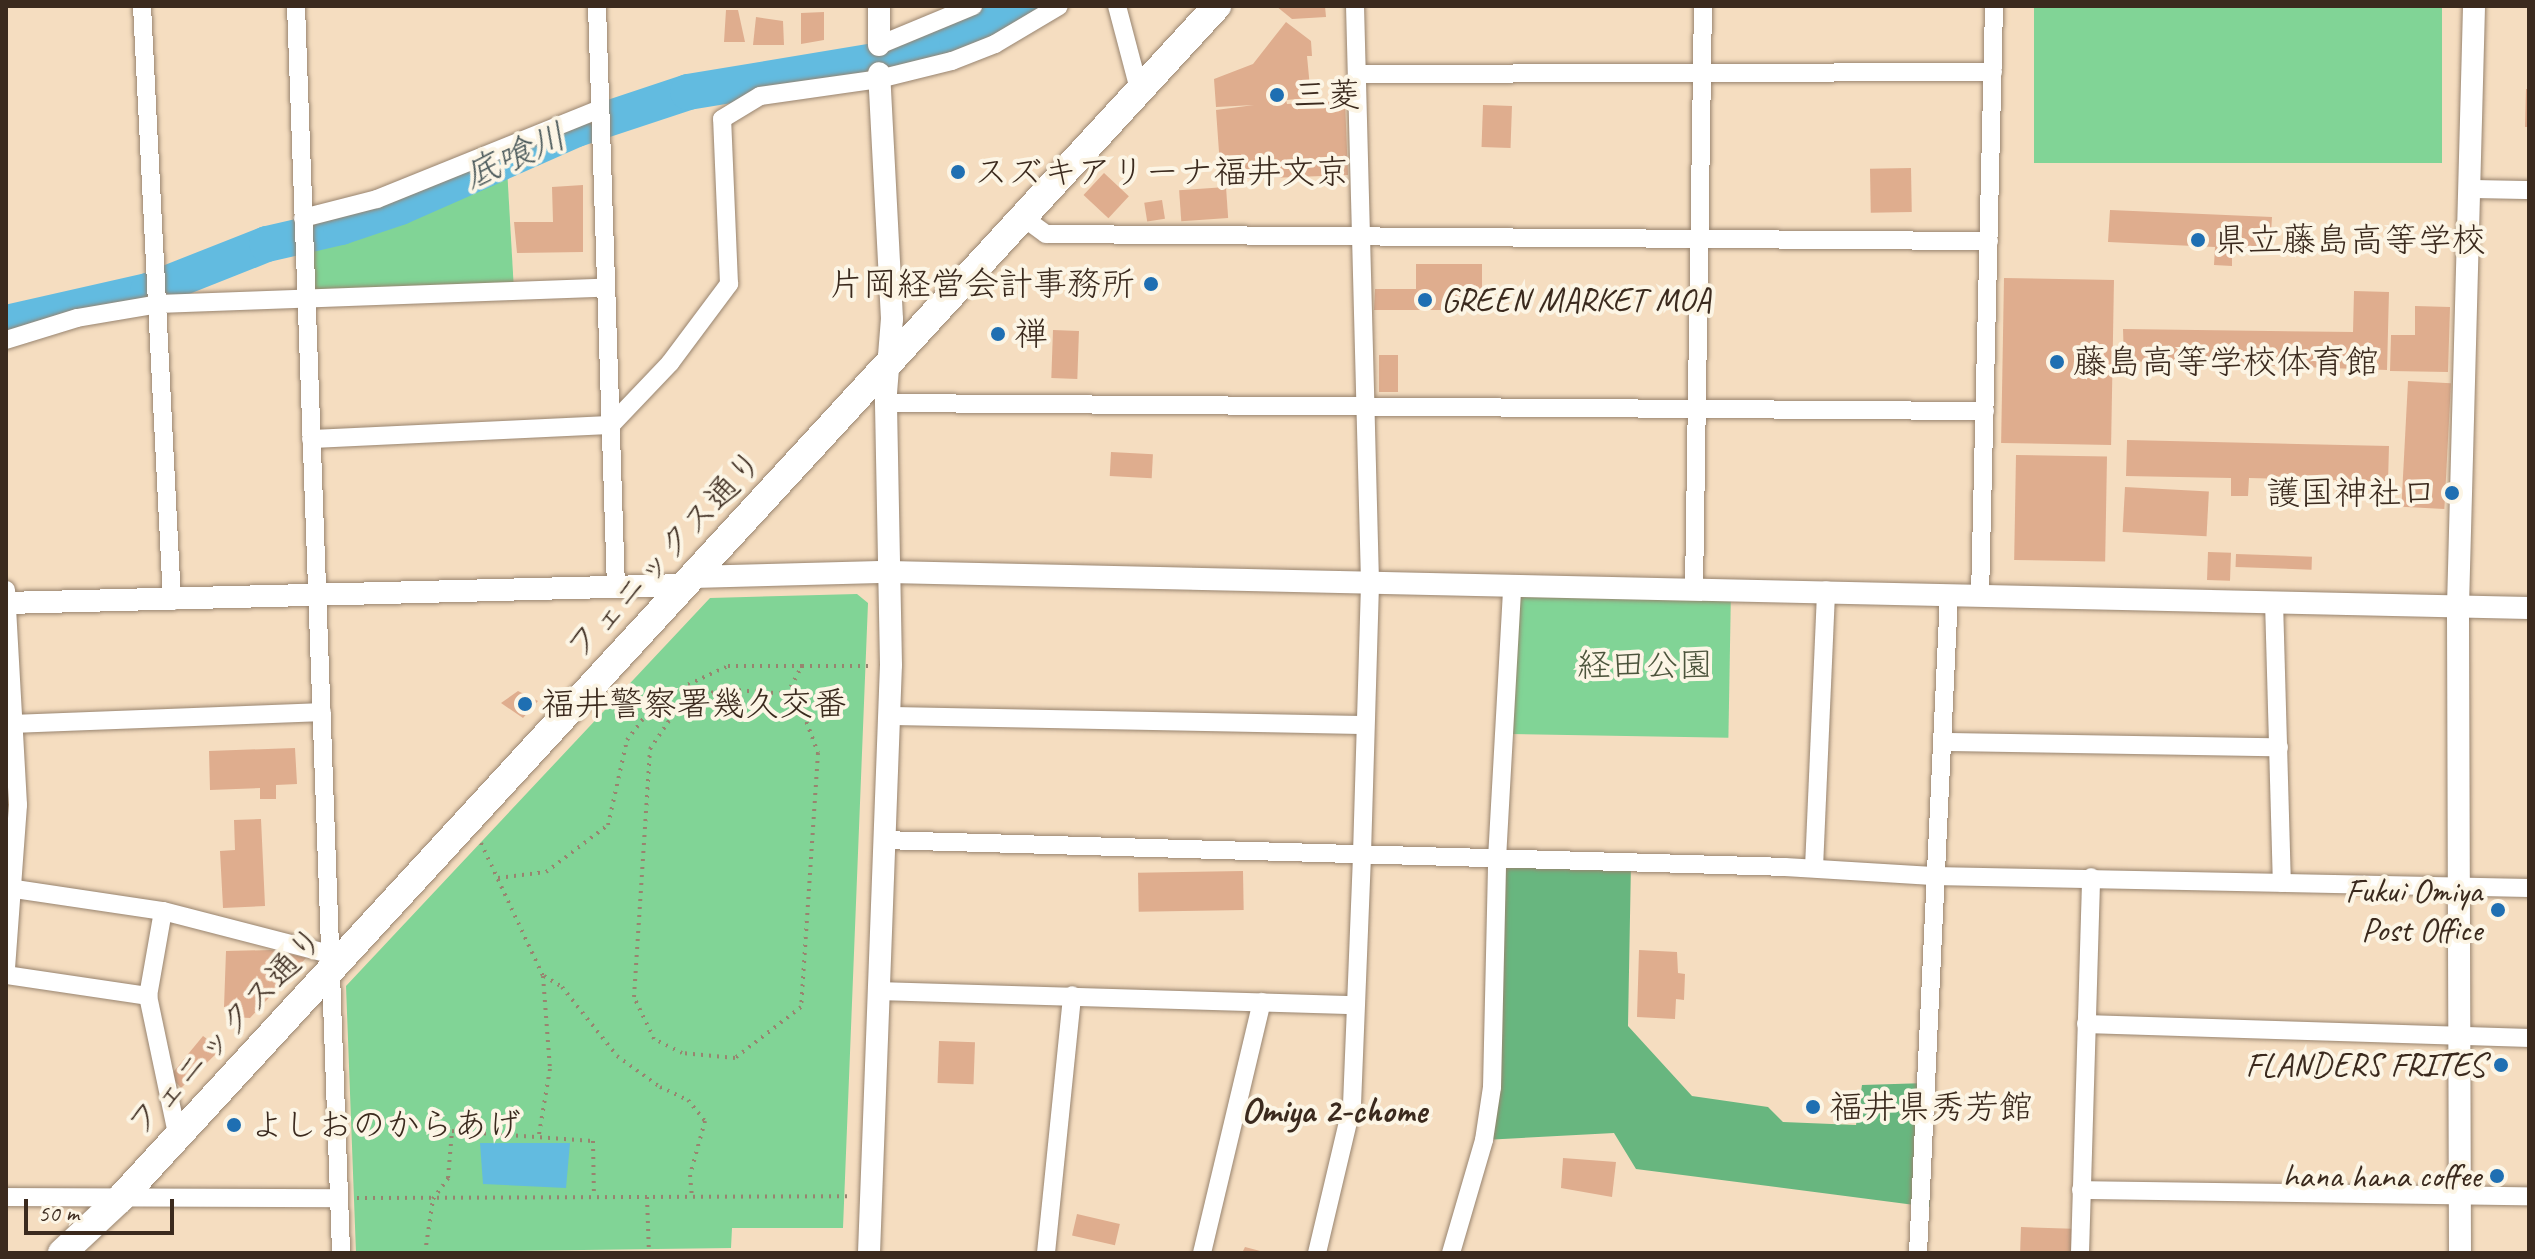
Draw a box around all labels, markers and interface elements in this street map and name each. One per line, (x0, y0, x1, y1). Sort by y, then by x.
place label: 三菱 (1293, 75, 1361, 115)
marker: 三菱 (1268, 86, 1286, 104)
water label: 底喰川 (457, 114, 573, 198)
place label: スズキアリーナ福井文京 (974, 152, 1348, 192)
marker: スズキアリーナ福井文京 (949, 163, 967, 181)
place label: 県立藤島高等学校 (2214, 220, 2486, 260)
marker: 県立藤島高等学校 (2189, 231, 2207, 249)
place label: 片岡経営会計事務所 (829, 264, 1135, 304)
marker: 片岡経営会計事務所 (1142, 275, 1160, 293)
place label: GREEN MARKET MOA (1441, 280, 1713, 320)
marker: GREEN MARKET MOA (1416, 291, 1434, 309)
place label: 禅 (1014, 314, 1048, 354)
marker: 禅 (989, 325, 1007, 343)
place label: 藤島高等学校体育館 (2073, 342, 2379, 382)
marker: 藤島高等学校体育館 (2048, 353, 2066, 371)
street label: フェニックス通り (556, 441, 772, 667)
place label: 護国神社口 (2266, 473, 2436, 513)
marker: 護国神社口 (2443, 484, 2461, 502)
park label: 経田公園 (1577, 645, 1713, 685)
place label: 福井警察署幾久交番 (541, 684, 847, 724)
marker: 福井警察署幾久交番 (516, 695, 534, 713)
place label: Fukui Omiya Post Office (2346, 870, 2482, 950)
marker: Fukui Omiya Post Office (2489, 901, 2507, 919)
street label: フェニックス通り (117, 918, 333, 1144)
place label: FLANDERS FRITES (2244, 1045, 2485, 1085)
marker: FLANDERS FRITES (2492, 1056, 2510, 1074)
place label: 福井県秀芳館 (1829, 1087, 2033, 1127)
district label: Omiya 2-chome (1241, 1089, 1427, 1133)
marker: 福井県秀芳館 (1804, 1098, 1822, 1116)
place label: よしおのからあげ (250, 1105, 522, 1145)
marker: よしおのからあげ (225, 1116, 243, 1134)
place label: hana hana coffee (2282, 1156, 2481, 1196)
marker: hana hana coffee (2488, 1167, 2506, 1185)
scale bar (28, 1183, 178, 1233)
text: 50 m (38, 1198, 79, 1228)

